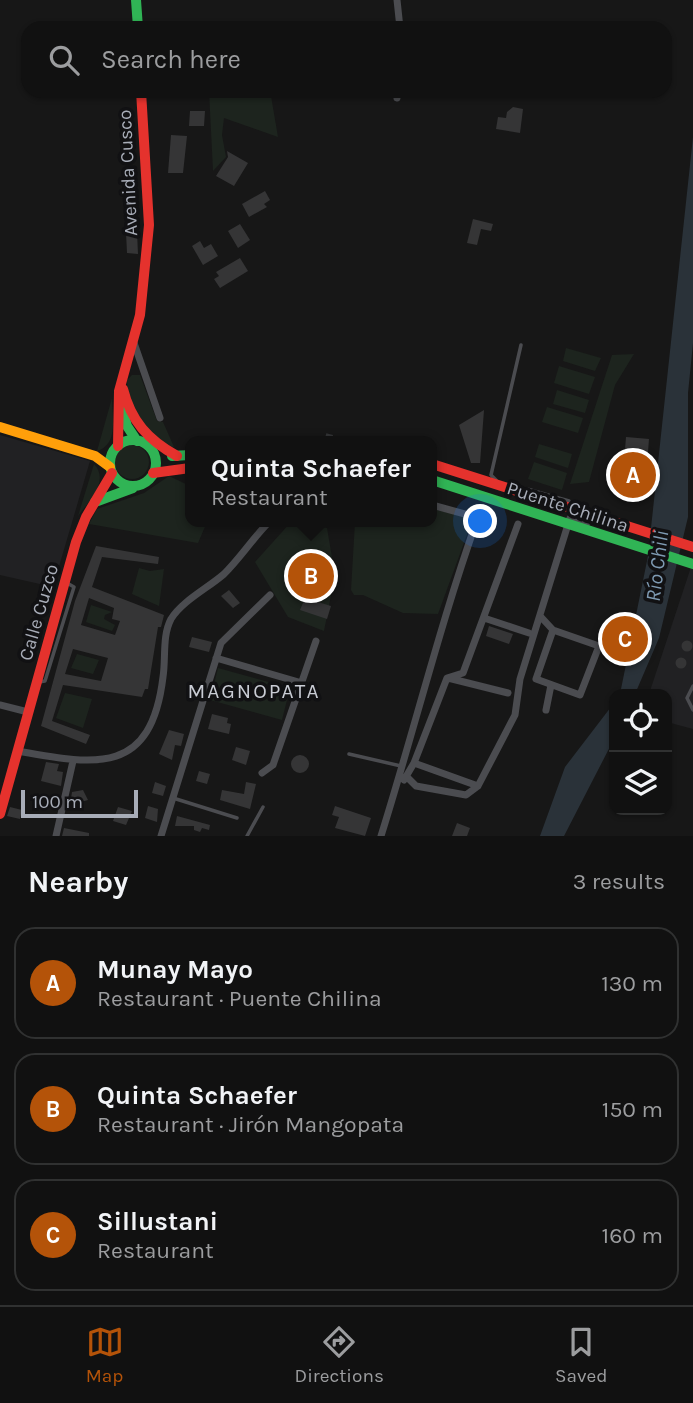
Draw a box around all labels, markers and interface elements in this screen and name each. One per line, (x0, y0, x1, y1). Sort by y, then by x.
search box (21, 21, 672, 98)
icon: search (45, 41, 83, 79)
text: Search here (101, 44, 241, 75)
street label: Avenida Cusco (114, 109, 142, 237)
popup (185, 436, 437, 527)
pin: A (610, 449, 656, 501)
text: Quinta Schaefer (211, 453, 411, 484)
street label: Puente Chilina (504, 477, 631, 537)
text: Restaurant (211, 484, 328, 511)
your location (463, 504, 497, 538)
water label: Río Chili (641, 529, 673, 603)
pin: B (288, 550, 334, 602)
street label: Calle Cuzco (15, 561, 63, 663)
pin: C (602, 613, 648, 665)
district label: MAGNOPATA (187, 679, 321, 703)
map controls (609, 689, 672, 815)
button: locate (609, 689, 672, 752)
button: layers (609, 752, 672, 815)
scale bar (21, 787, 138, 819)
text: 100 m (32, 791, 83, 813)
text: Nearby (28, 864, 128, 900)
text: 3 results (573, 868, 665, 895)
text: Munay Mayo (97, 954, 253, 985)
text: A (46, 970, 60, 997)
text: 130 m (601, 970, 663, 997)
text: Restaurant · Puente Chilina (97, 985, 382, 1012)
text: Quinta Schaefer (97, 1080, 297, 1111)
text: B (46, 1096, 60, 1123)
text: 150 m (602, 1096, 663, 1123)
text: Restaurant · Jirón Mangopata (97, 1111, 404, 1138)
text: Sillustani (97, 1206, 218, 1237)
text: C (46, 1222, 60, 1249)
text: 160 m (602, 1222, 663, 1249)
text: Restaurant (97, 1237, 214, 1264)
tab: Map (86, 1323, 124, 1387)
tab: Directions (295, 1323, 384, 1387)
tab: Saved (555, 1323, 607, 1387)

